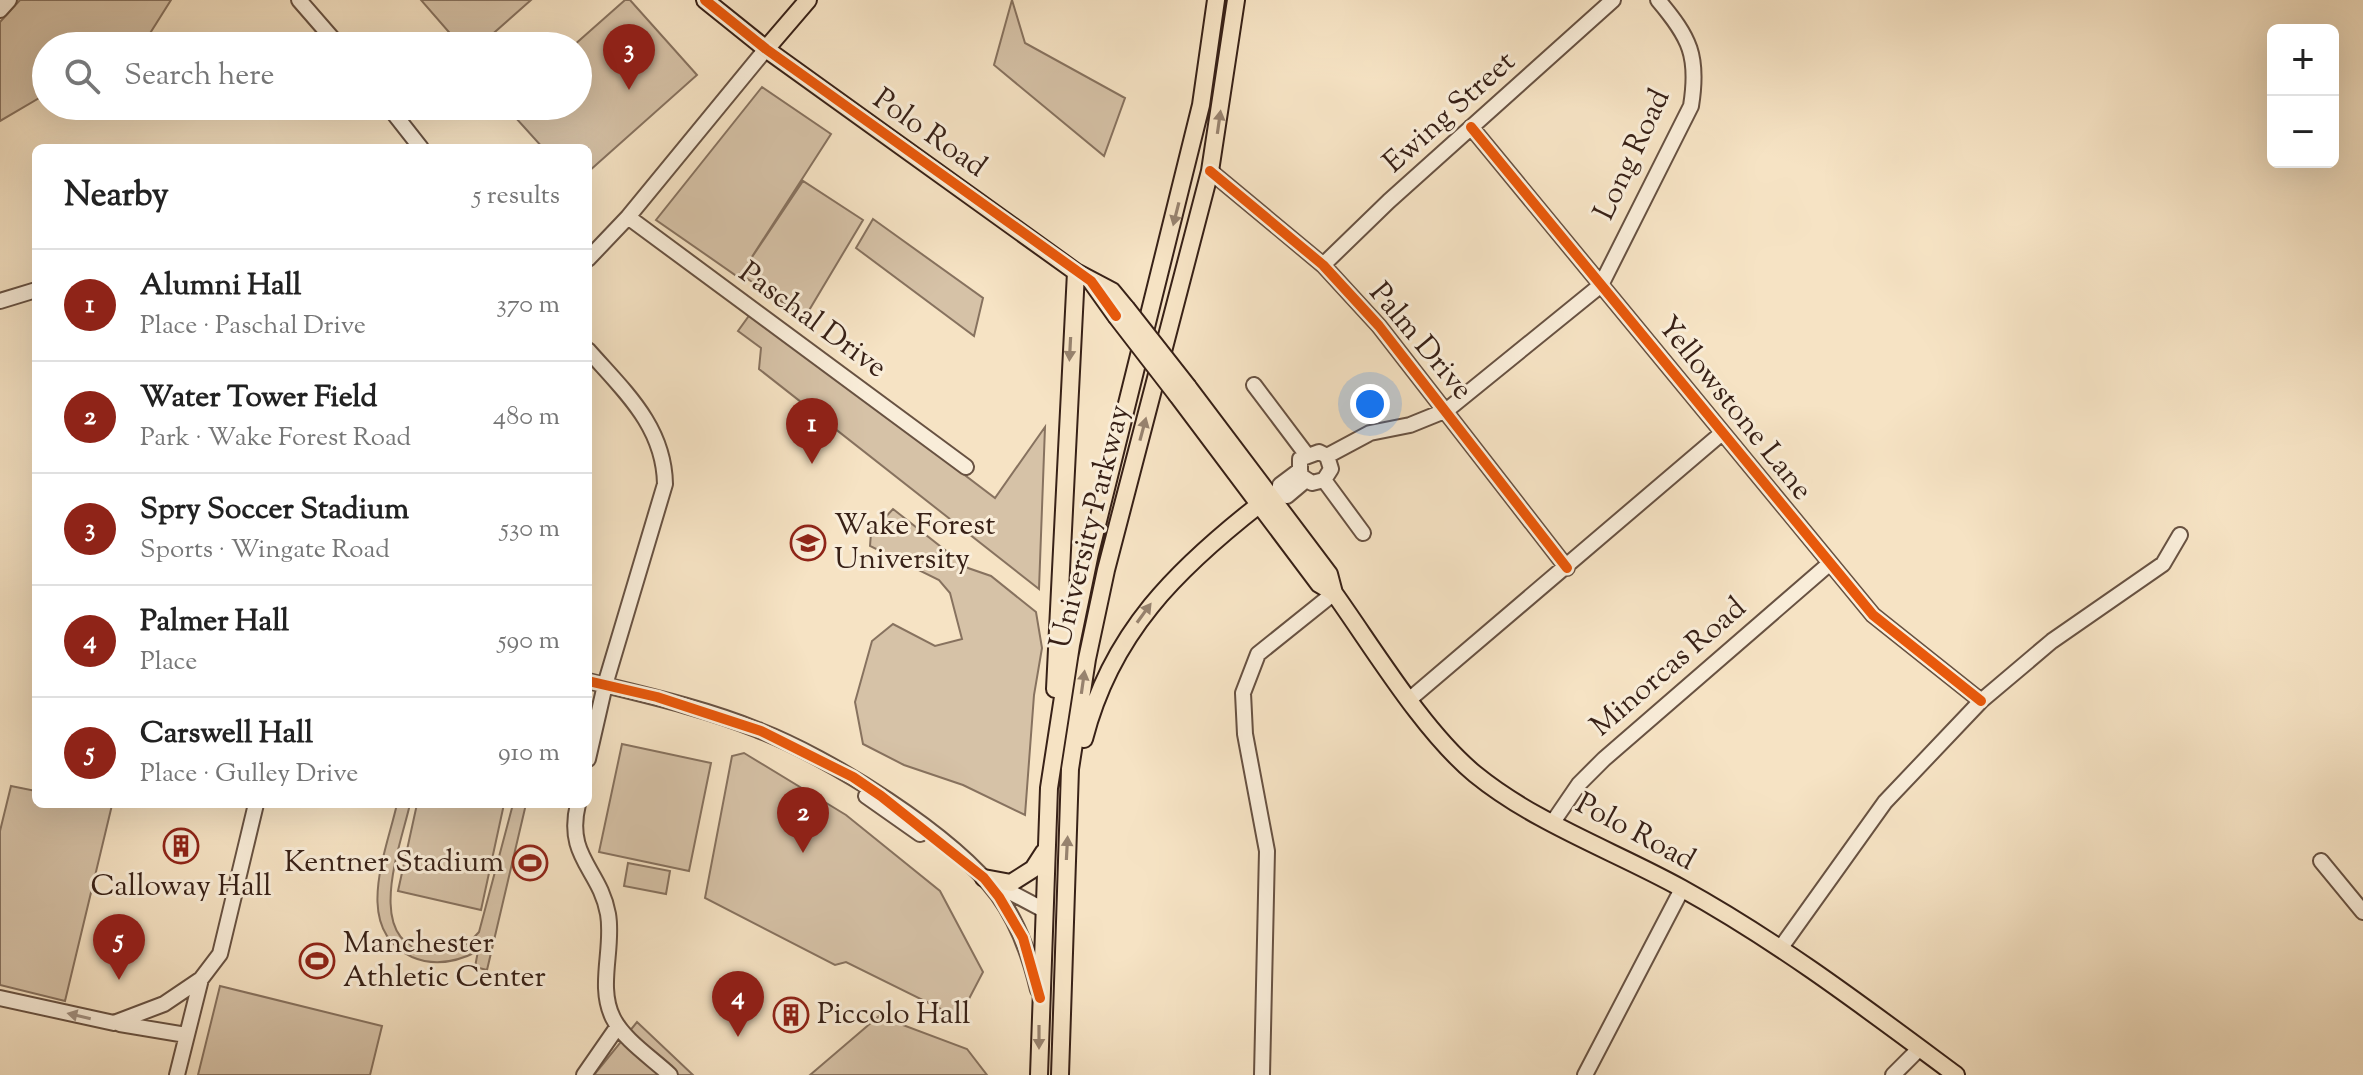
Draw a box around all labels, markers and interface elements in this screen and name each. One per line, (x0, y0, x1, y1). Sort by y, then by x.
pin: 3 (603, 24, 655, 90)
map controls (2267, 24, 2339, 168)
button: + (2267, 24, 2339, 96)
search box (32, 32, 592, 120)
street label: Ewing Street (1374, 42, 1526, 184)
icon: search (60, 54, 104, 98)
text: Search here (124, 55, 274, 98)
street label: Polo Road (863, 79, 995, 189)
street label: Long Road (1584, 82, 1682, 228)
button: − (2267, 96, 2339, 168)
one-way arrow (1213, 110, 1226, 135)
text: Nearby (64, 172, 169, 221)
text: 5 results (472, 178, 560, 215)
one-way arrow (1169, 201, 1181, 226)
street label: Paschal Drive (729, 252, 895, 390)
text: Alumni Hall (140, 265, 301, 308)
street label: Palm Drive (1358, 274, 1482, 410)
text: 1 (86, 287, 94, 324)
text: 370 m (496, 287, 560, 324)
text: Place · Paschal Drive (140, 308, 366, 345)
street label: Yellowstone Lane (1646, 308, 1822, 510)
one-way arrow (1064, 337, 1077, 362)
text: Water Tower Field (140, 377, 378, 420)
your location (1350, 384, 1390, 424)
pin: 1 (786, 398, 838, 464)
text: 2 (84, 399, 96, 436)
text: 480 m (493, 399, 560, 436)
street label: University Parkway (1040, 400, 1142, 653)
one-way arrow (1137, 416, 1149, 441)
text: Park · Wake Forest Road (140, 420, 411, 457)
text: Spry Soccer Stadium (140, 489, 409, 532)
place label: Wake Forest University (834, 505, 995, 582)
text: 3 (85, 511, 95, 548)
text: 530 m (500, 511, 560, 548)
school or university icon: Wake Forest University (789, 524, 827, 562)
text: Sports · Wingate Road (140, 532, 390, 569)
street label: Minorcas Road (1582, 588, 1756, 748)
text: Palmer Hall (140, 601, 289, 644)
one-way arrow (1136, 602, 1152, 624)
text: 4 (83, 623, 97, 660)
text: 590 m (498, 623, 560, 660)
text: Place (140, 644, 197, 681)
one-way arrow (1077, 669, 1090, 694)
text: Carswell Hall (140, 713, 313, 756)
text: 5 (86, 735, 94, 772)
text: 910 m (498, 735, 560, 772)
text: Place · Gulley Drive (140, 756, 358, 793)
street label: Polo Road (1567, 783, 1703, 883)
pin: 2 (777, 787, 829, 853)
building icon: Calloway Hall (162, 827, 200, 865)
one-way arrow (1061, 835, 1074, 860)
place label: Kentner Stadium (284, 842, 504, 885)
sports icon: Kentner Stadium (511, 844, 549, 882)
place label: Calloway Hall (90, 866, 272, 909)
pin: 5 (93, 914, 145, 980)
place label: Manchester Athletic Center (343, 923, 546, 1000)
sports icon: Manchester Athletic Center (298, 942, 336, 980)
pin: 4 (712, 971, 764, 1037)
place label: Piccolo Hall (817, 994, 970, 1037)
building icon: Piccolo Hall (772, 996, 810, 1034)
one-way arrow (66, 1009, 91, 1022)
one-way arrow (1033, 1025, 1045, 1050)

